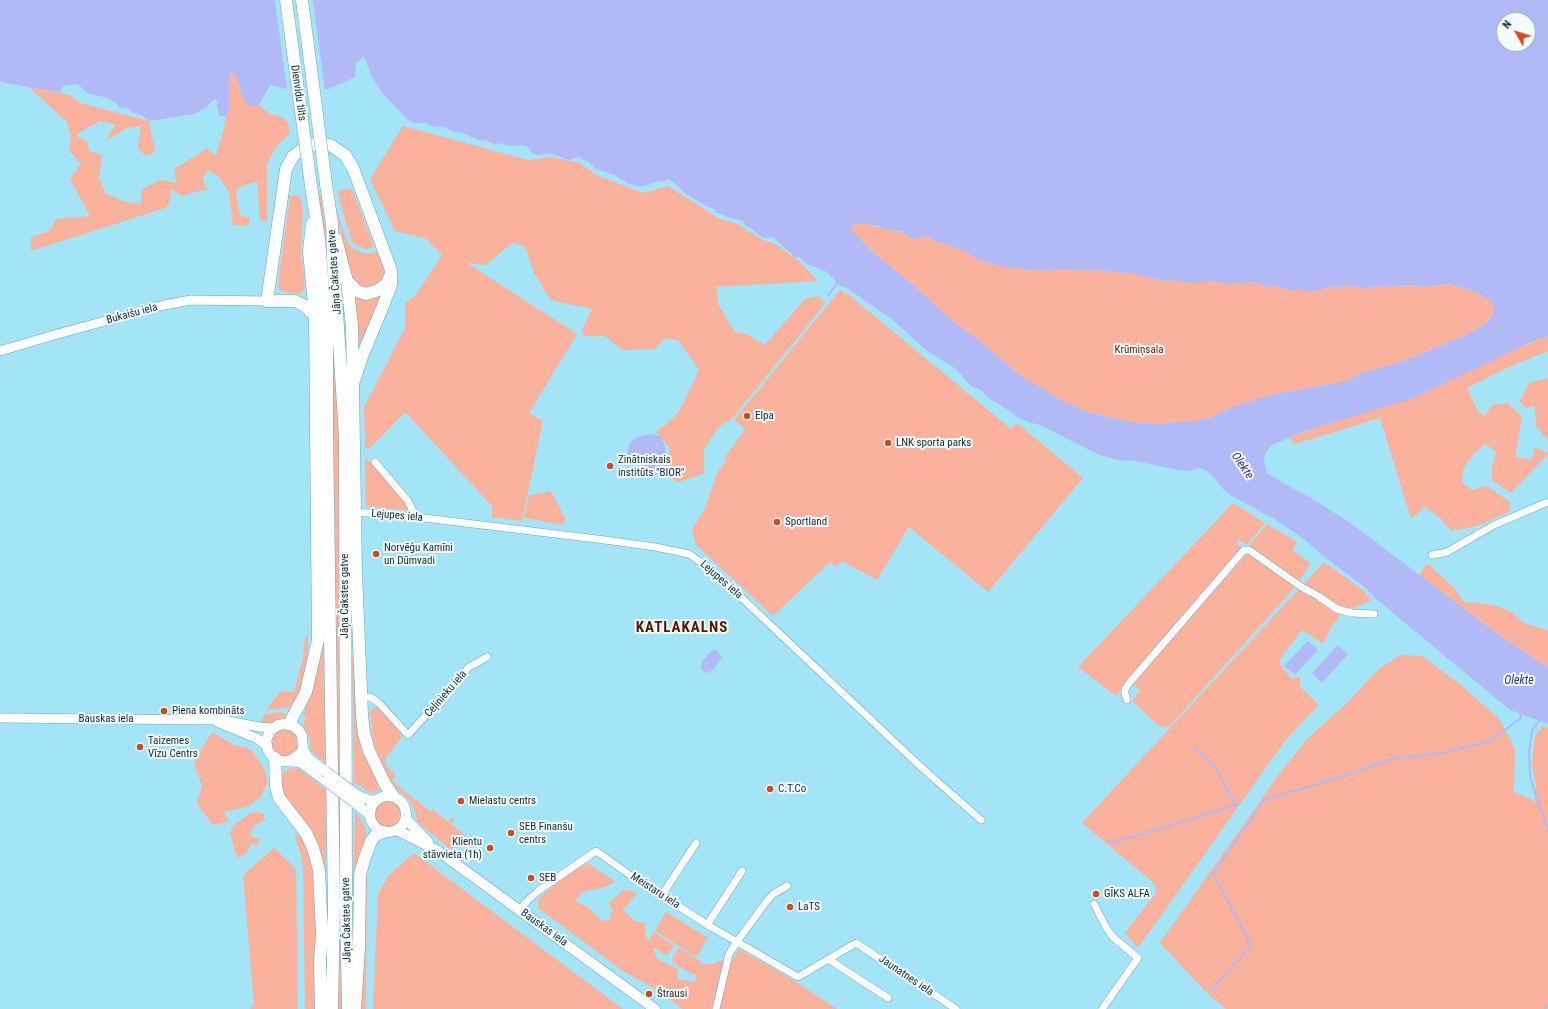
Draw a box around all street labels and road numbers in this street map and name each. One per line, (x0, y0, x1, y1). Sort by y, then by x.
street label: Dienvidu tilts (288, 64, 308, 122)
street label: Jāņa Čakstes gatve (325, 229, 345, 315)
street label: Bukaišu iela (105, 301, 159, 327)
street label: Lejupes iela (371, 507, 423, 525)
street label: Jāņa Čakstes gatve (338, 554, 352, 638)
street label: Lejupes iela (697, 558, 745, 602)
street label: Ceļinieku iela (422, 668, 470, 720)
street label: Bauskas iela (79, 712, 133, 726)
street label: Meistaru iela (628, 870, 682, 912)
street label: Jāņa Čakstes gatve (340, 877, 354, 963)
street label: Bauskas iela (518, 907, 570, 949)
street label: Jaunatnes iela (876, 953, 936, 999)

